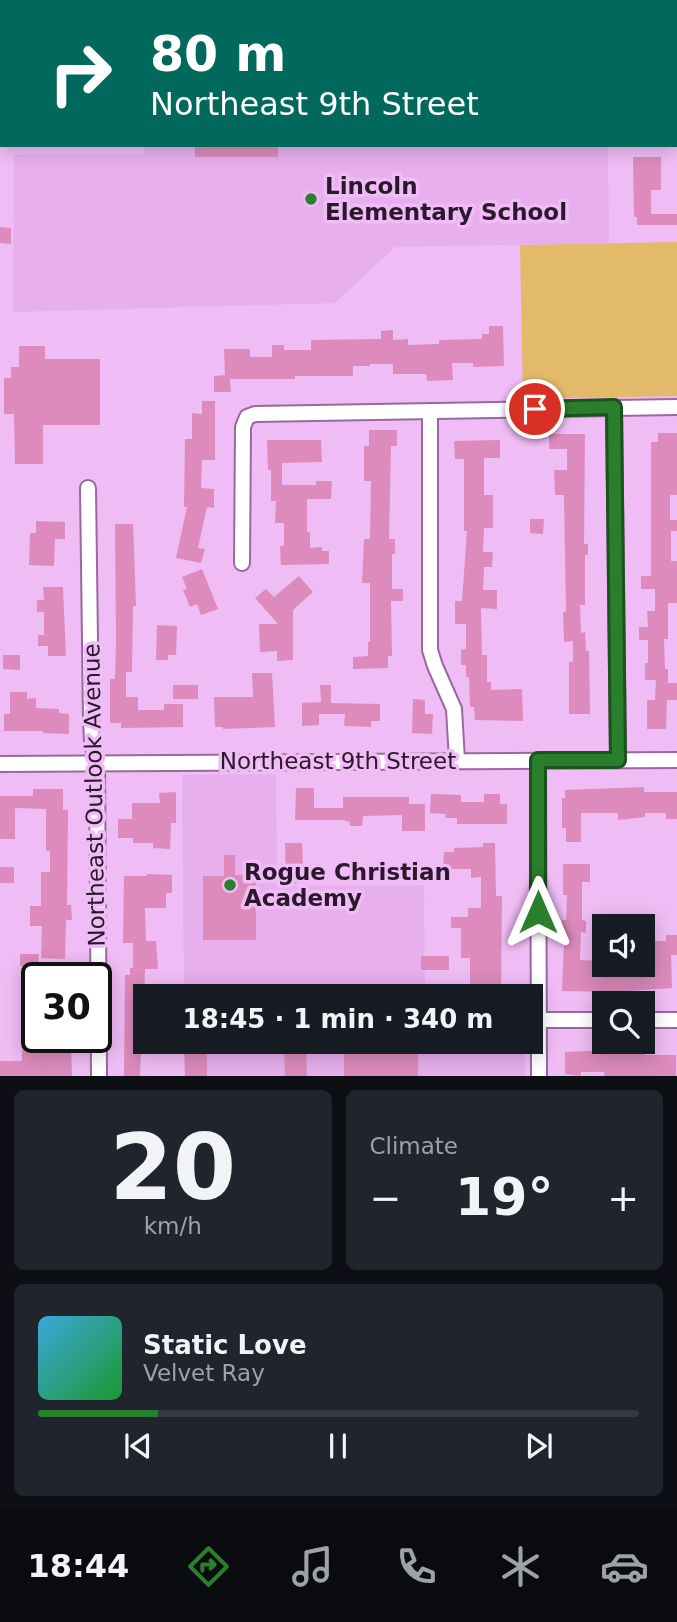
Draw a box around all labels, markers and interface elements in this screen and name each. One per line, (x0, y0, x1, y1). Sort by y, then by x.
text: 80 m (150, 26, 286, 83)
icon: right (35, 28, 126, 119)
text: Northeast 9th Street (150, 85, 479, 123)
place label: Lincoln Elementary School (325, 173, 567, 225)
marker: Lincoln Elementary School (303, 191, 319, 207)
pin (505, 379, 565, 439)
icon: arrive (516, 390, 554, 428)
street label: Northeast Outlook Avenue (78, 643, 110, 947)
street label: Northeast 9th Street (220, 748, 456, 774)
place label: Rogue Christian Academy (244, 859, 451, 911)
position arrow (501, 875, 575, 949)
marker: Rogue Christian Academy (222, 877, 238, 893)
map controls (592, 914, 655, 1054)
button: sound (592, 914, 655, 977)
speed limit sign: 30 (21, 962, 112, 1053)
button: search (592, 991, 655, 1054)
text: 18:45 · 1 min · 340 m (183, 1004, 493, 1034)
text: 20 (109, 1115, 236, 1220)
text: Climate (370, 1133, 458, 1159)
text: 19° (455, 1167, 553, 1227)
text: − (370, 1176, 401, 1220)
text: + (607, 1176, 639, 1220)
text: km/h (144, 1213, 202, 1239)
text: Static Love (143, 1330, 307, 1360)
text: Velvet Ray (143, 1360, 265, 1386)
icon: previous (119, 1427, 157, 1465)
icon: pause (319, 1427, 357, 1465)
icon: next (520, 1427, 558, 1465)
icon: directions (184, 1542, 233, 1591)
icon: music (288, 1542, 337, 1591)
icon: phone (392, 1542, 441, 1591)
icon: climate (496, 1542, 545, 1591)
icon: car (600, 1542, 649, 1591)
text: 18:44 (28, 1547, 129, 1585)

